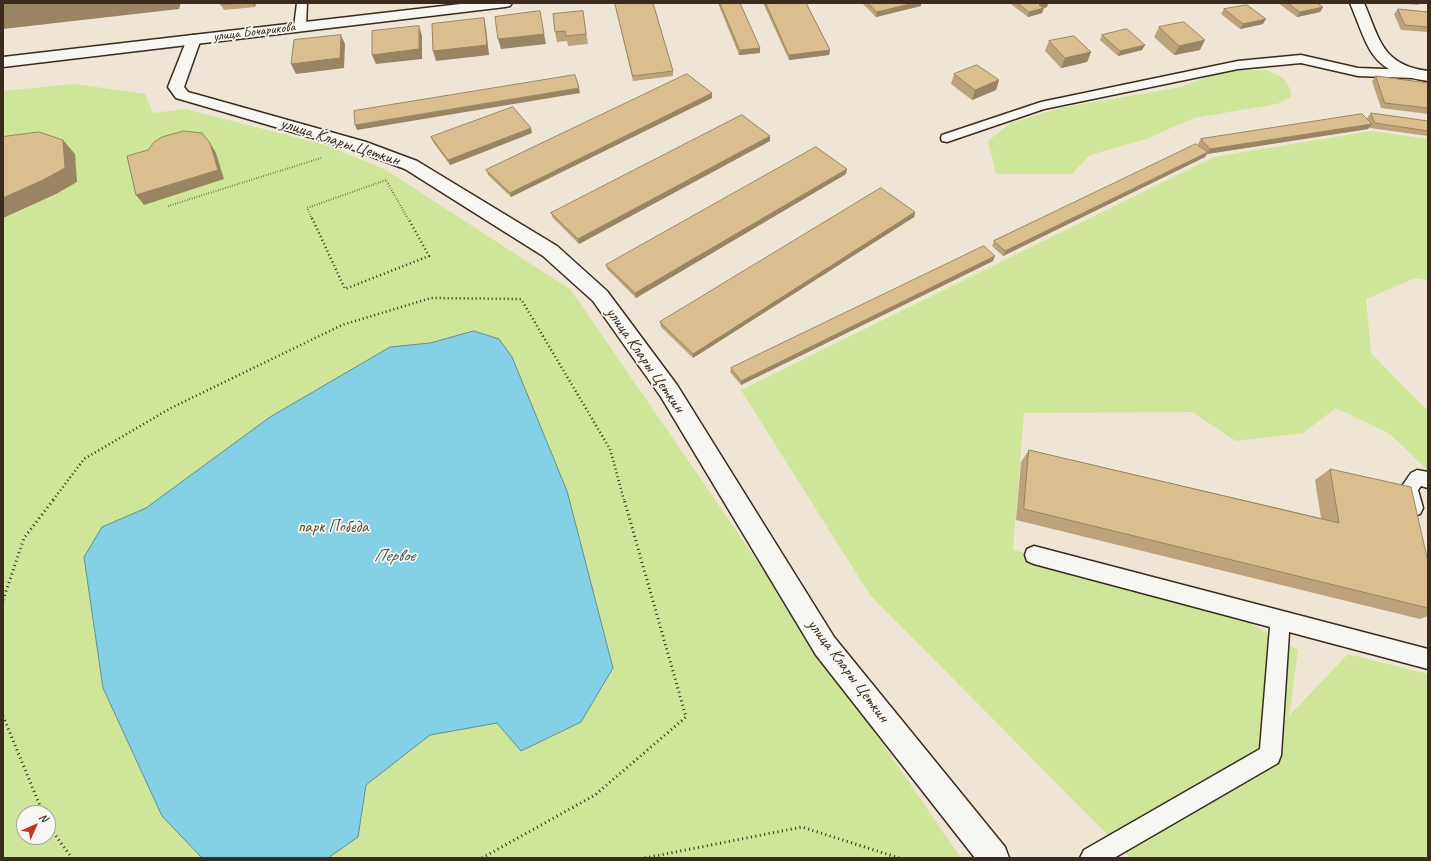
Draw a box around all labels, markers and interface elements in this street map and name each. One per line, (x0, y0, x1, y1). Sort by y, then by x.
street label: улица Бочарикова (212, 19, 296, 45)
street label: улица Клары Цеткин (278, 113, 402, 171)
street label: улица Клары Цеткин (601, 303, 689, 417)
park label: парк Победa (298, 518, 368, 538)
water label: Первое (374, 545, 414, 567)
street label: улица Клары Цеткин (802, 615, 894, 727)
north arrow (16, 805, 56, 845)
text: N (36, 810, 51, 825)

